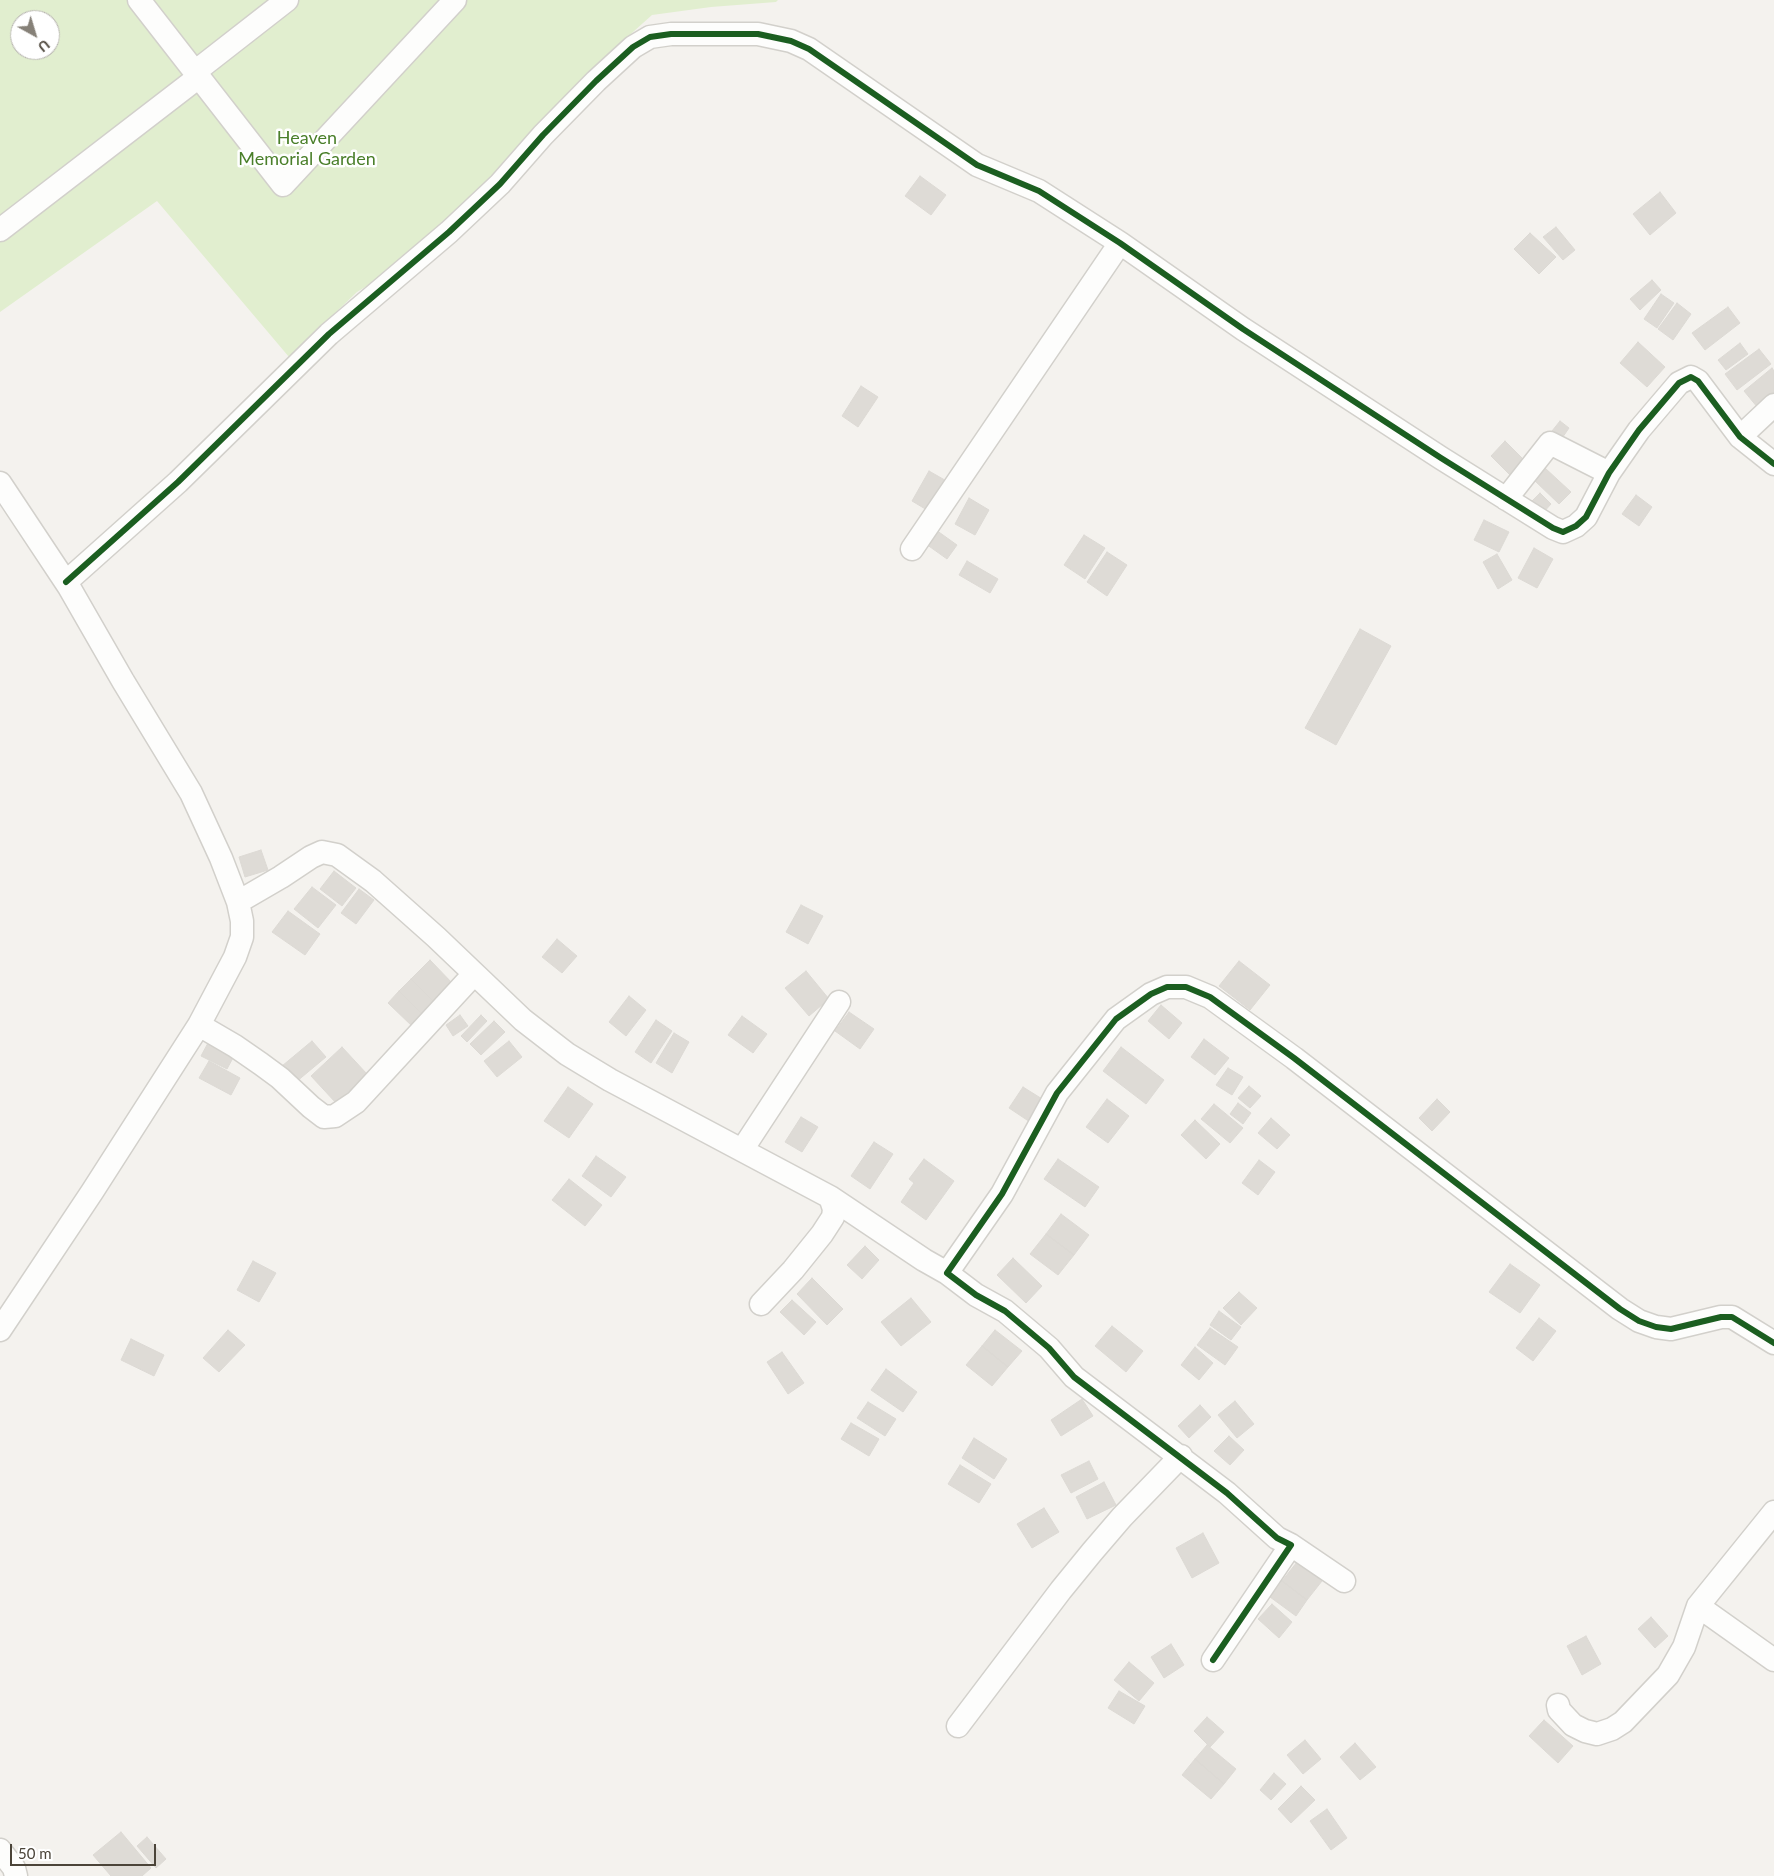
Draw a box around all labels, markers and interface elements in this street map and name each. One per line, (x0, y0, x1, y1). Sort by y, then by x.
north arrow (10, 10, 60, 60)
text: U (35, 36, 54, 56)
park label: Heaven Memorial Garden (238, 127, 376, 170)
scale bar (12, 1834, 159, 1866)
text: 50 m (18, 1844, 52, 1862)

